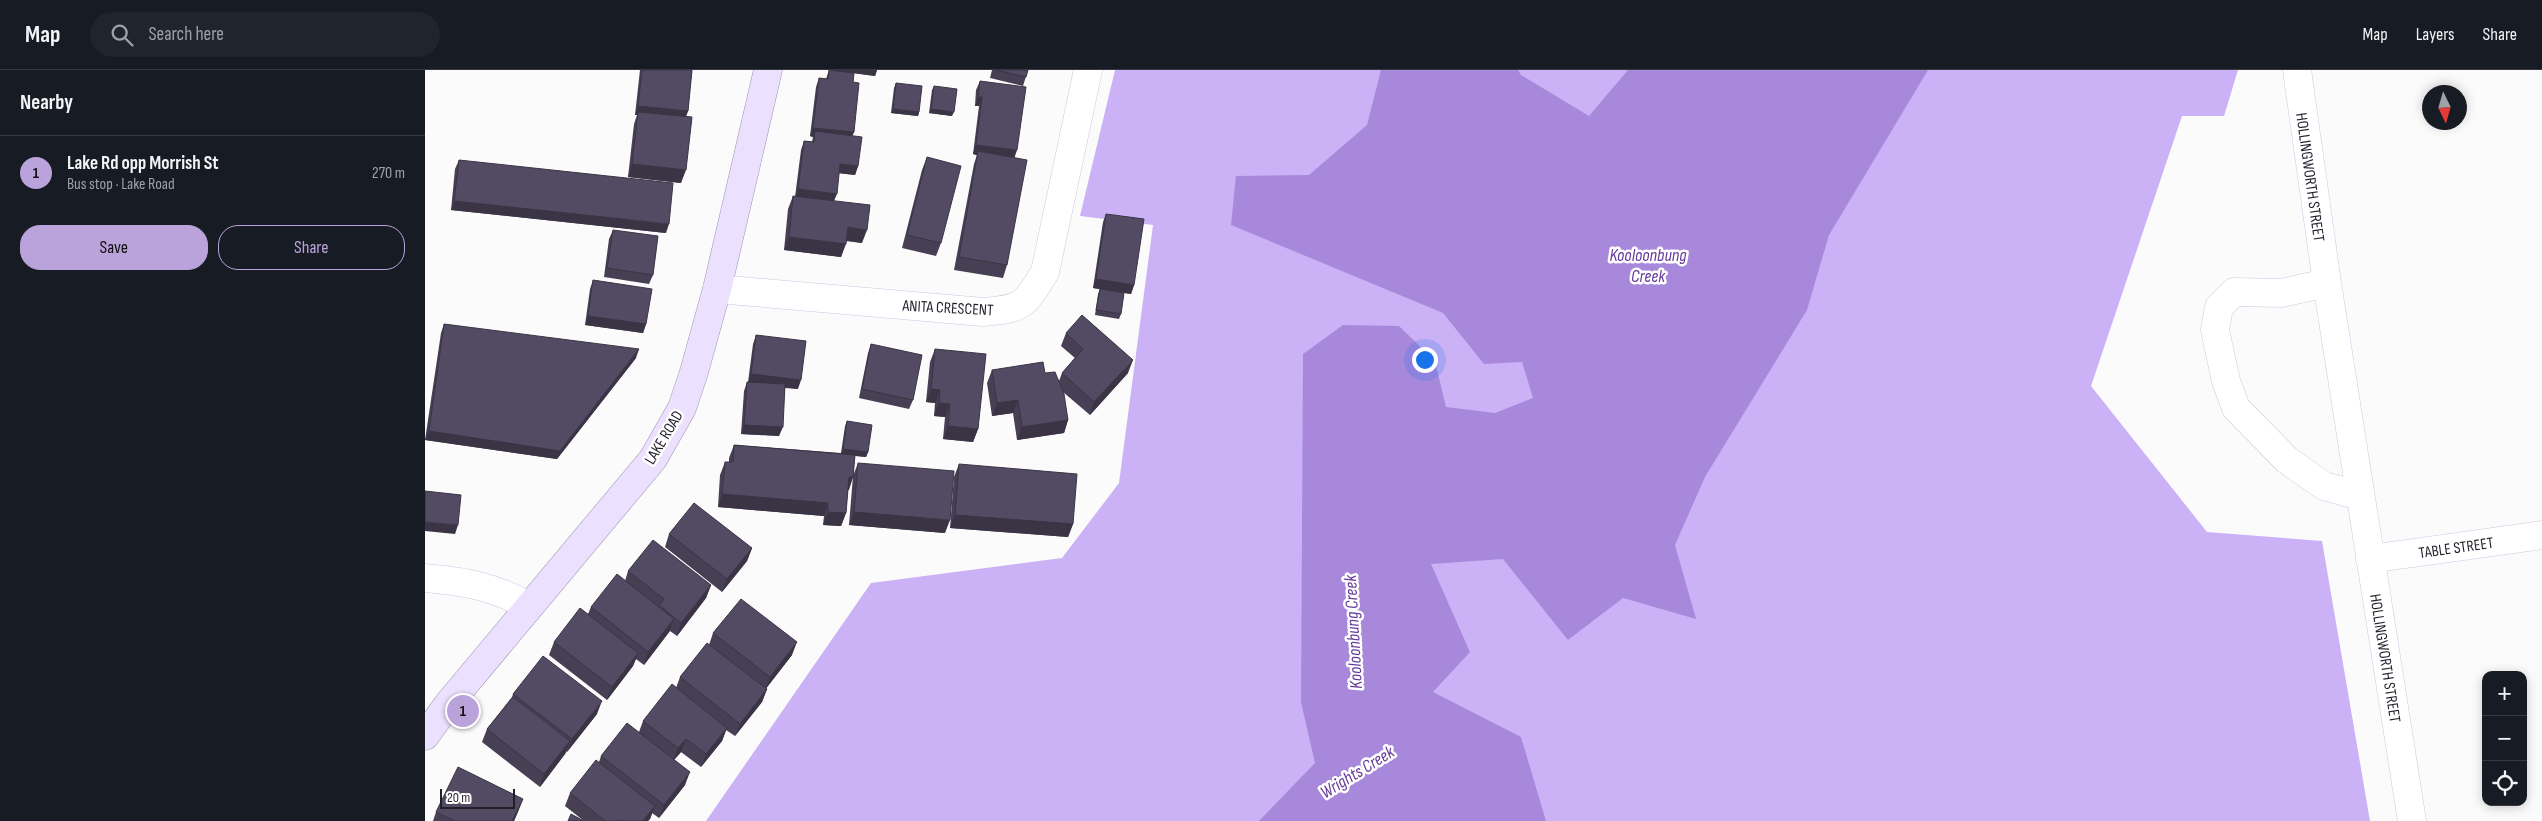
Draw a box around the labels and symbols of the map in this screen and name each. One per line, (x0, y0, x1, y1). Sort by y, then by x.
north arrow (2422, 85, 2467, 130)
street label: HOLLINGWORTH STREET (2291, 112, 2328, 243)
water label: Kooloonbung Creek (1609, 245, 1687, 287)
street label: ANITA CRESCENT (901, 297, 994, 320)
your location (1412, 347, 1438, 373)
street label: LAKE ROAD (641, 407, 688, 468)
street label: TABLE STREET (2418, 534, 2495, 563)
water label: Kooloonbung Creek (1340, 573, 1367, 689)
street label: HOLLINGWORTH STREET (2365, 593, 2404, 724)
pin: 1 (447, 692, 479, 730)
water label: Wrights Creek (1317, 741, 1399, 803)
scale bar (440, 786, 515, 809)

